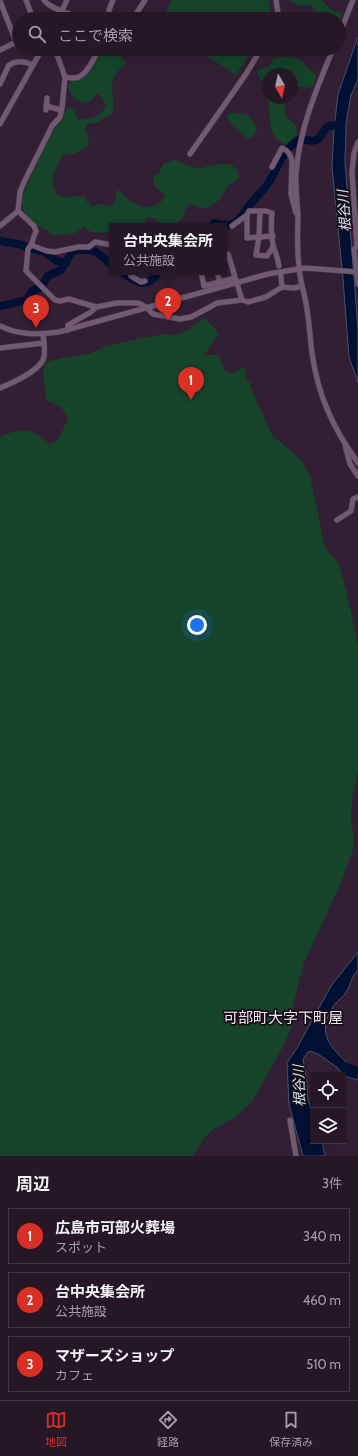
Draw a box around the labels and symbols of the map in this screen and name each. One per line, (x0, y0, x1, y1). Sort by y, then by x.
north arrow (262, 68, 298, 104)
water label: 根谷川 (333, 187, 354, 233)
pin: 2 (155, 288, 181, 321)
pin: 3 (23, 295, 49, 328)
pin: 1 (178, 367, 204, 400)
your location (187, 615, 207, 635)
district label: 可部町大字下町屋 (223, 1009, 343, 1027)
water label: 根谷川 (289, 1063, 309, 1107)

